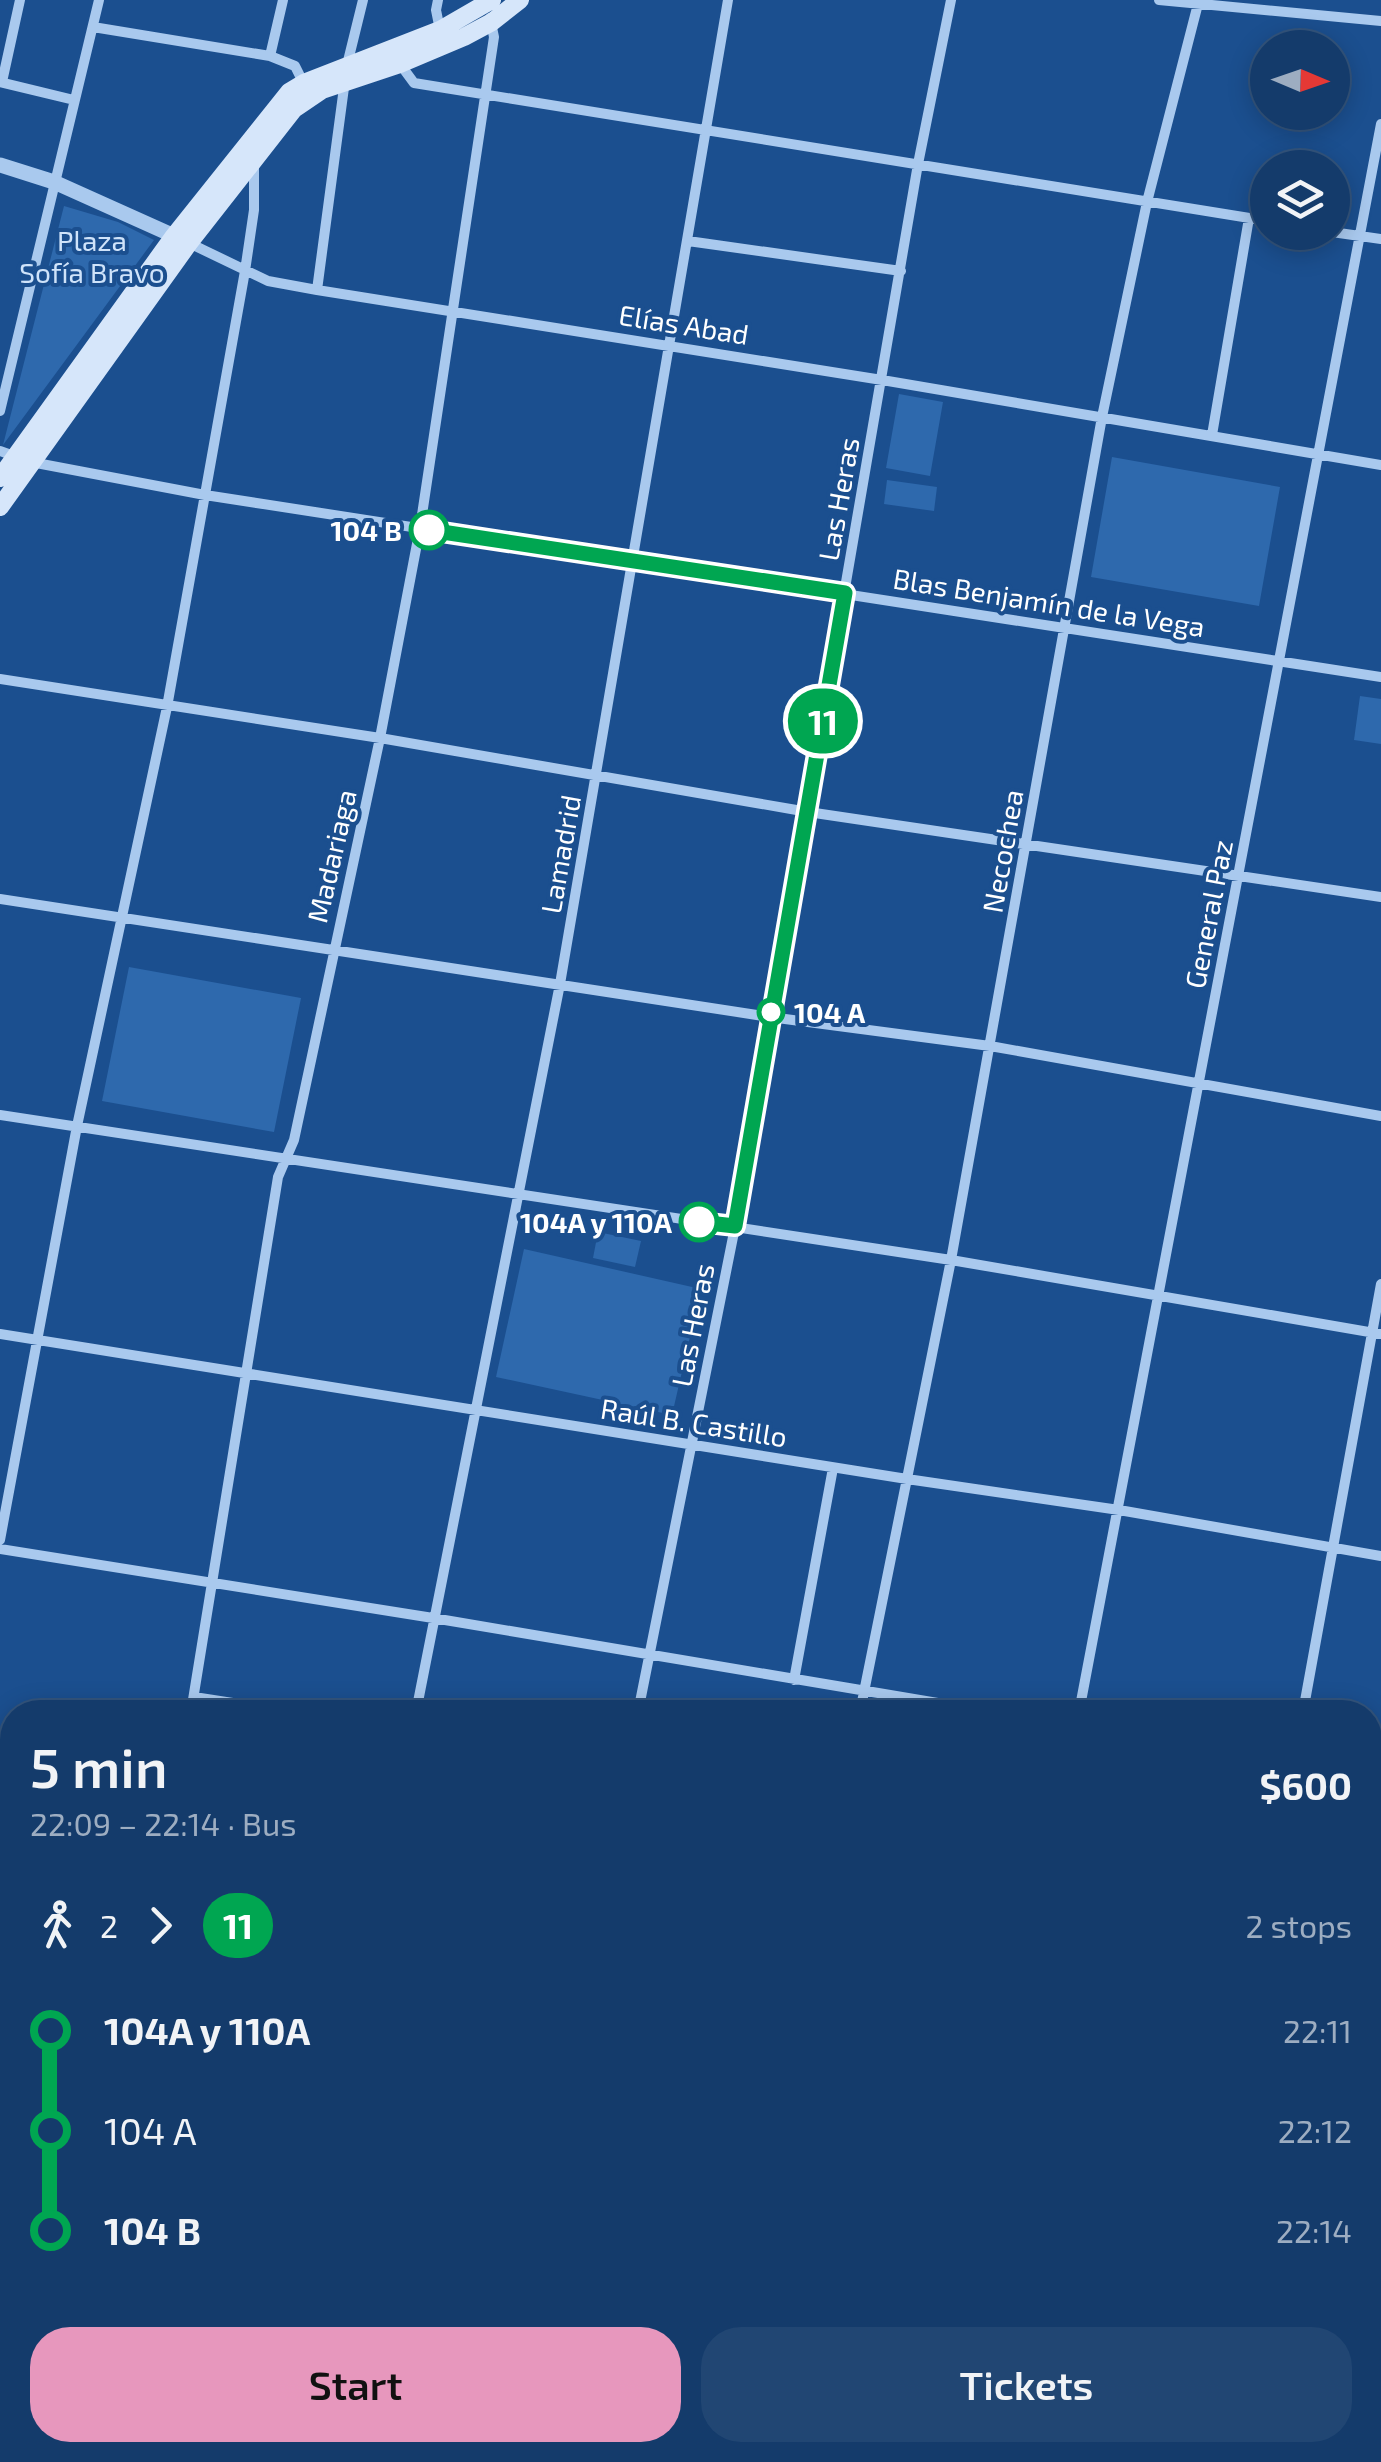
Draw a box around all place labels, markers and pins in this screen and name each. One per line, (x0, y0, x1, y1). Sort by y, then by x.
marker: 104 B (410, 511, 448, 549)
place label: 104 B (330, 513, 402, 547)
place label: 104 A (794, 995, 866, 1029)
marker: 104 A (758, 999, 784, 1025)
marker: 104A y 110A (680, 1203, 718, 1241)
place label: 104A y 110A (520, 1205, 673, 1239)

